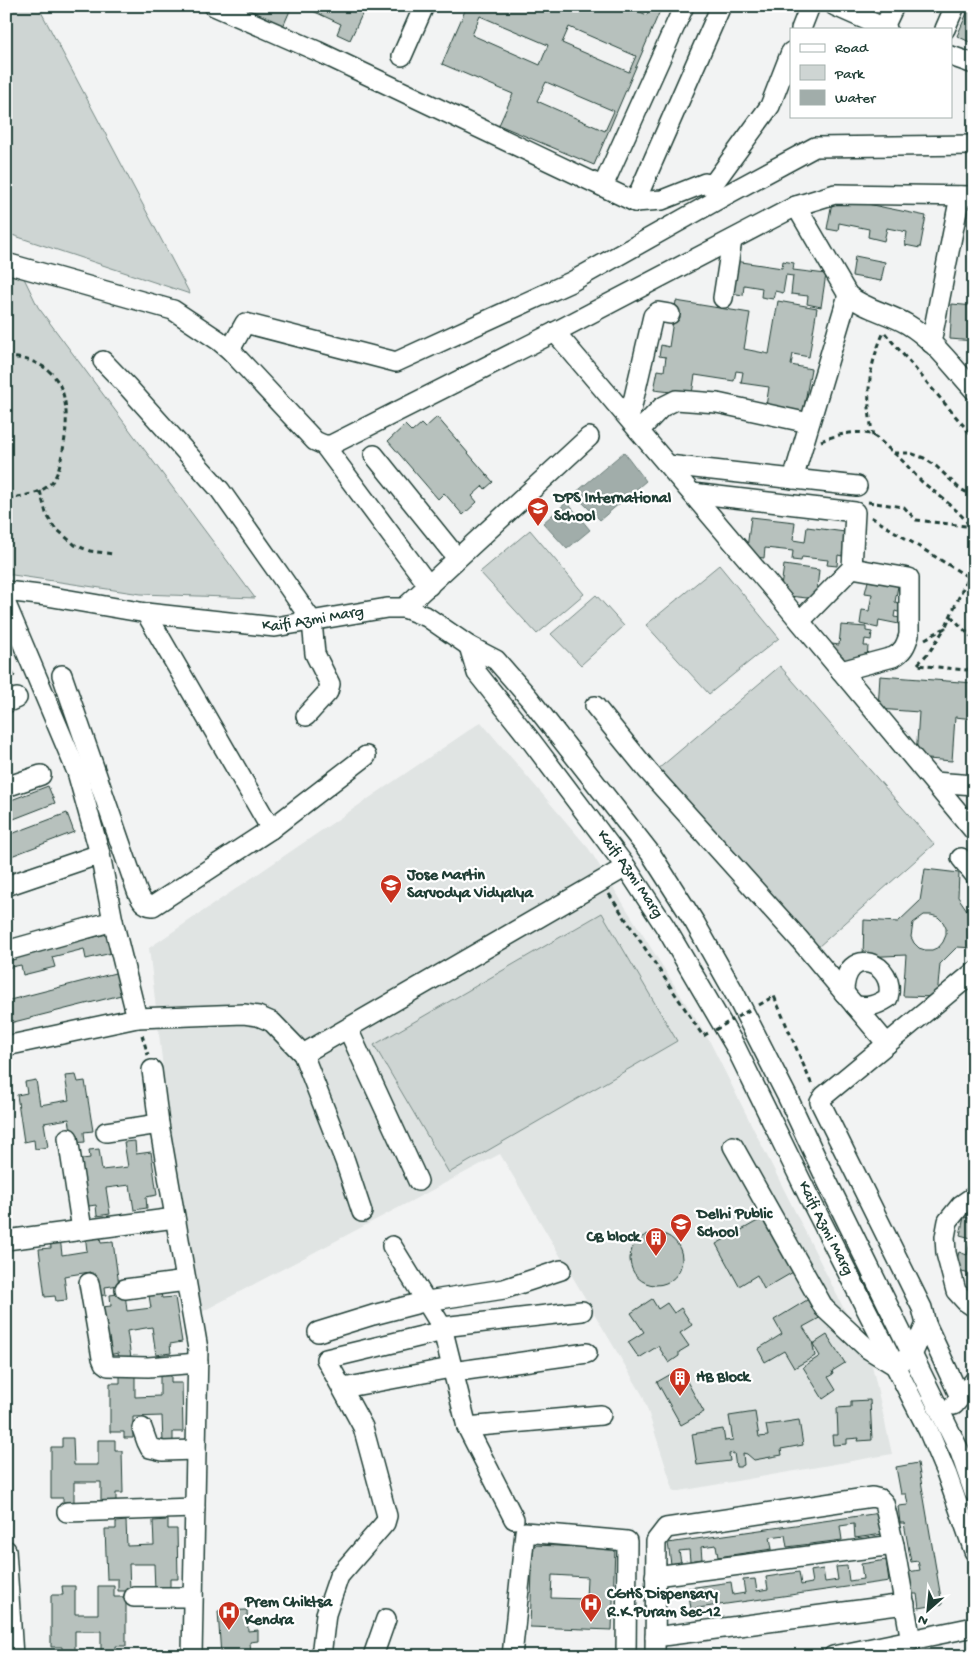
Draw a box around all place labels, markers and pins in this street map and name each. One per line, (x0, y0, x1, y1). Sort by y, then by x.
place label: DPS International School (552, 490, 672, 527)
school or university icon: DPS International School (526, 496, 550, 527)
place label: Jose Martin Sarvodya Vidyalya (406, 867, 534, 904)
school or university icon: Jose Martin Sarvodya Vidyalya (379, 873, 403, 904)
place label: Delhi Public School (695, 1206, 774, 1243)
school or university icon: Delhi Public School (669, 1212, 693, 1243)
building icon: CB block (644, 1226, 668, 1257)
place label: CB block (586, 1229, 642, 1248)
building icon: HB Block (668, 1366, 692, 1397)
place label: HB Block (696, 1369, 752, 1388)
place label: CGHS Dispensary R.K.Puram Sec-12 (606, 1586, 721, 1623)
hospital icon: CGHS Dispensary R.K.Puram Sec-12 (579, 1592, 603, 1623)
place label: Prem Chiktsa Kendra (244, 1594, 333, 1631)
hospital icon: Prem Chiktsa Kendra (217, 1600, 241, 1631)

